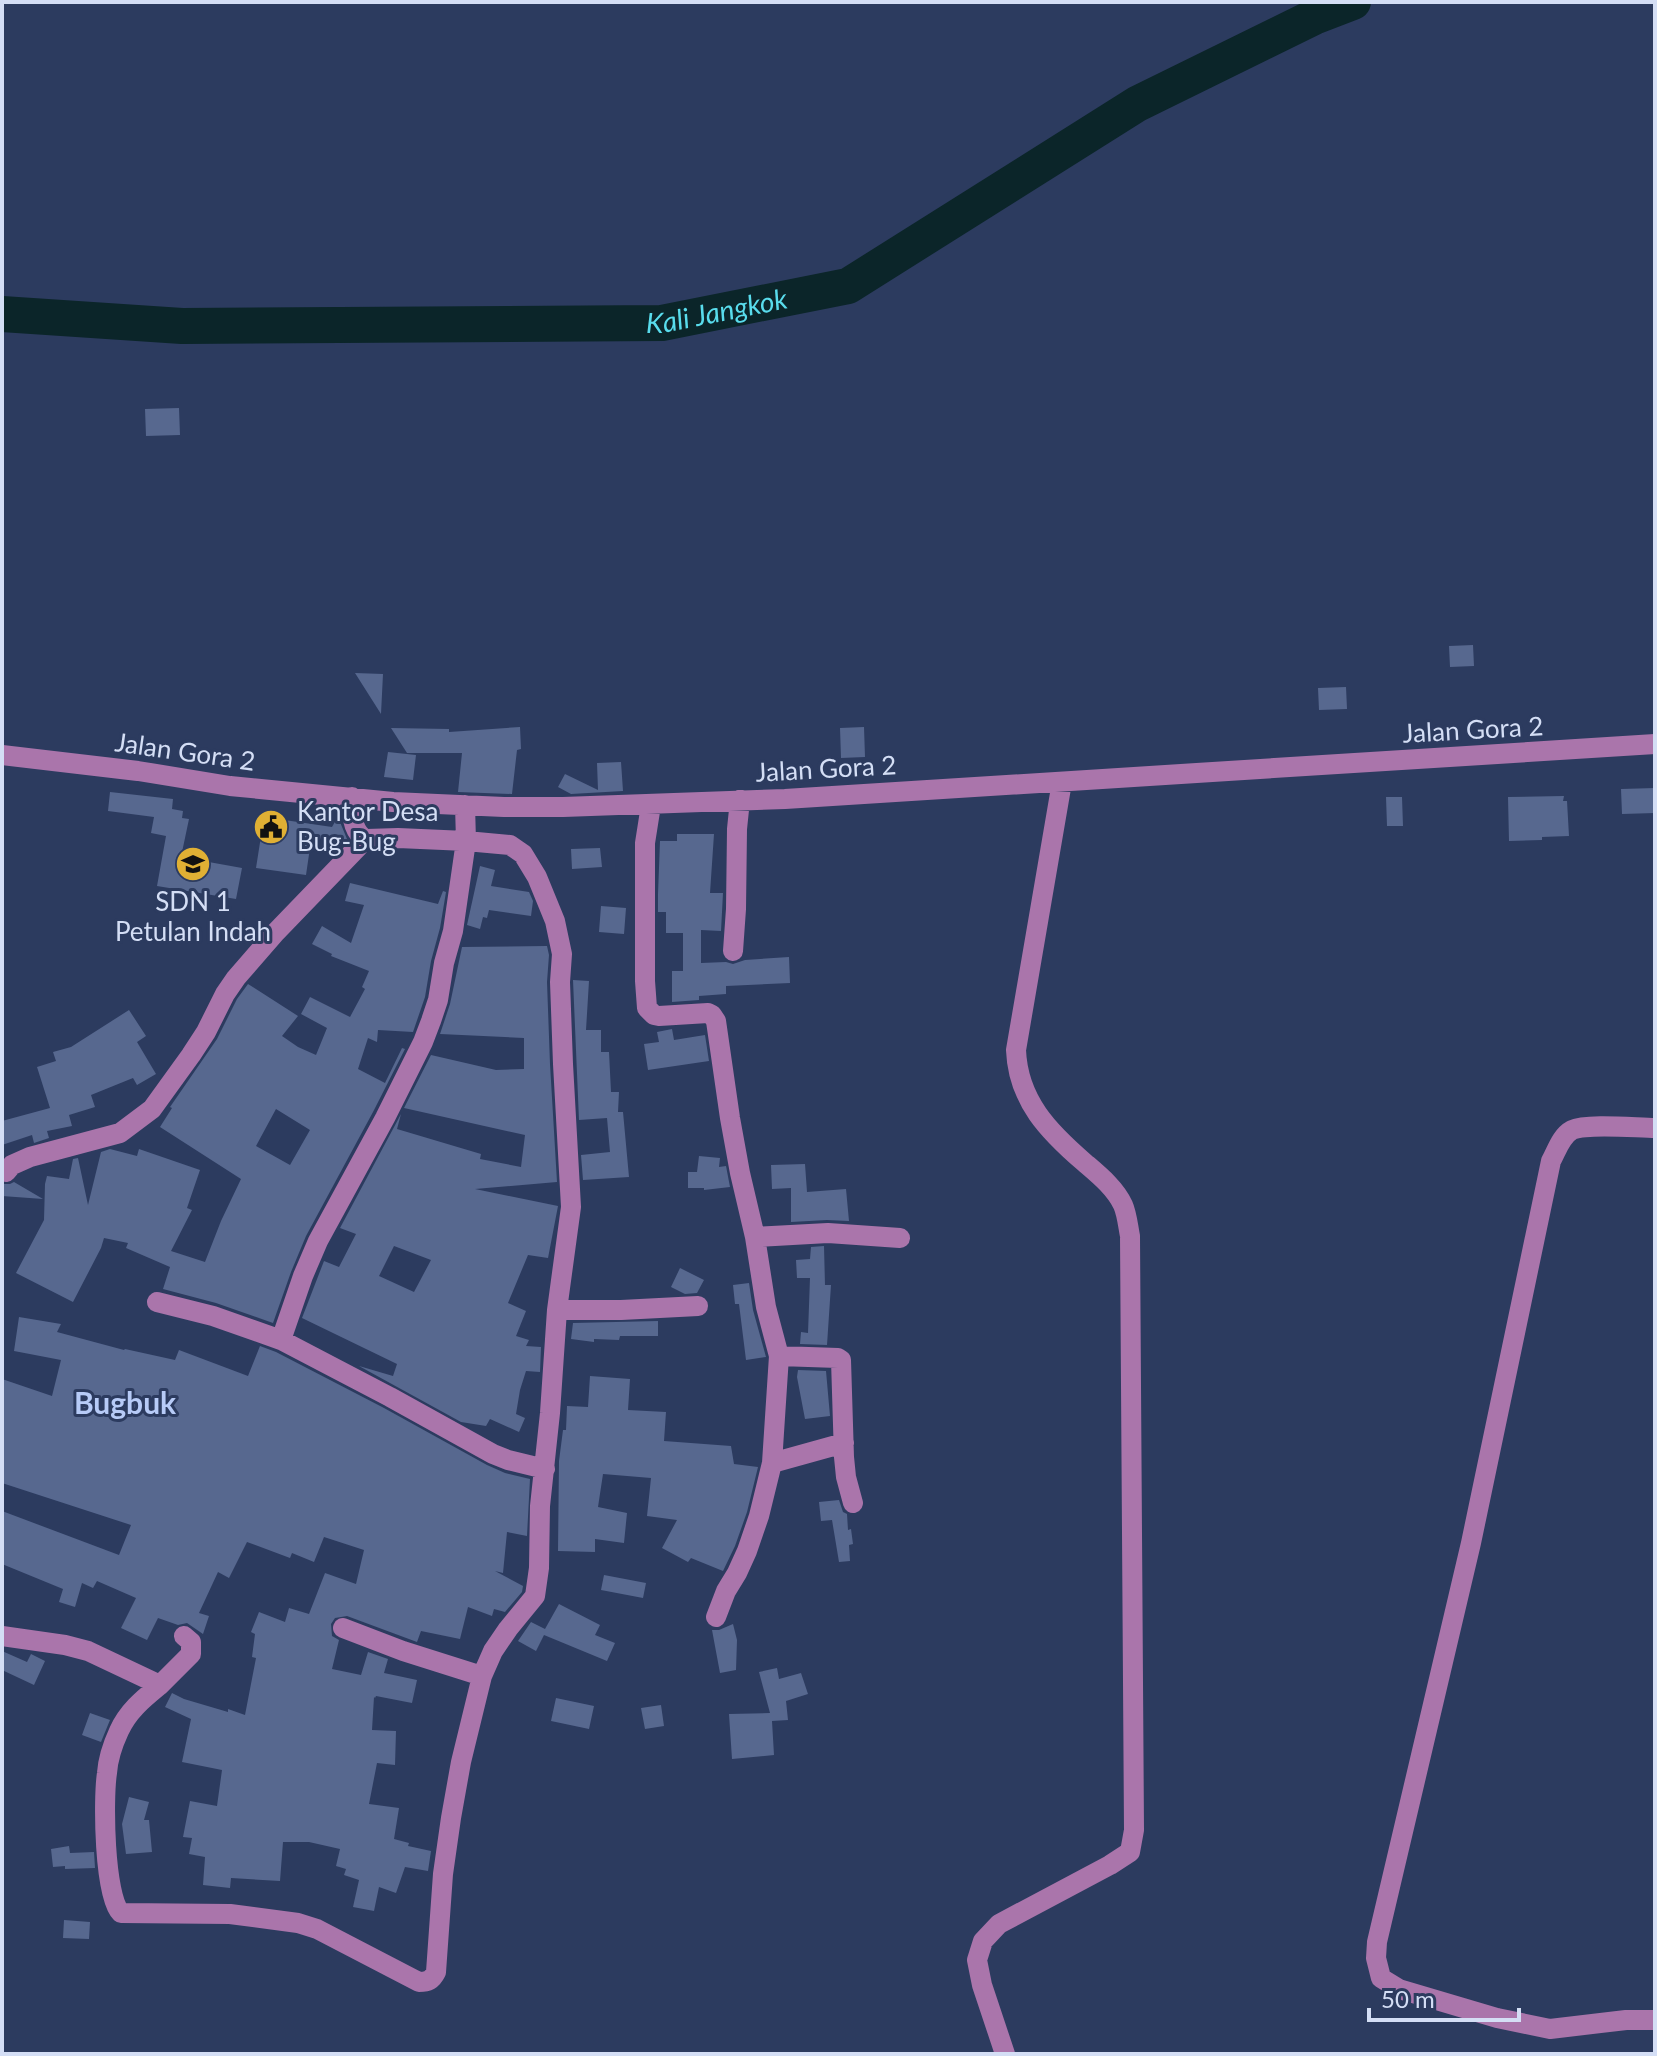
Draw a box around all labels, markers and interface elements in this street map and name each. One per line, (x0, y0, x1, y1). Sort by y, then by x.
water label: Kali Jangkok (646, 280, 791, 339)
street label: Jalan Gora 2 (1402, 709, 1544, 749)
street label: Jalan Gora 2 (113, 725, 257, 777)
street label: Jalan Gora 2 (755, 748, 897, 788)
place label: Kantor Desa Bug-Bug (297, 795, 438, 857)
public building icon: Kantor Desa Bug-Bug (252, 808, 290, 846)
school or university icon: SDN 1 Petulan Indah (174, 845, 212, 883)
place label: SDN 1 Petulan Indah (115, 885, 271, 947)
district label: Bugbuk (74, 1384, 177, 1420)
scale bar (1369, 1972, 1519, 2022)
text: 50 m (1381, 1984, 1435, 2013)

